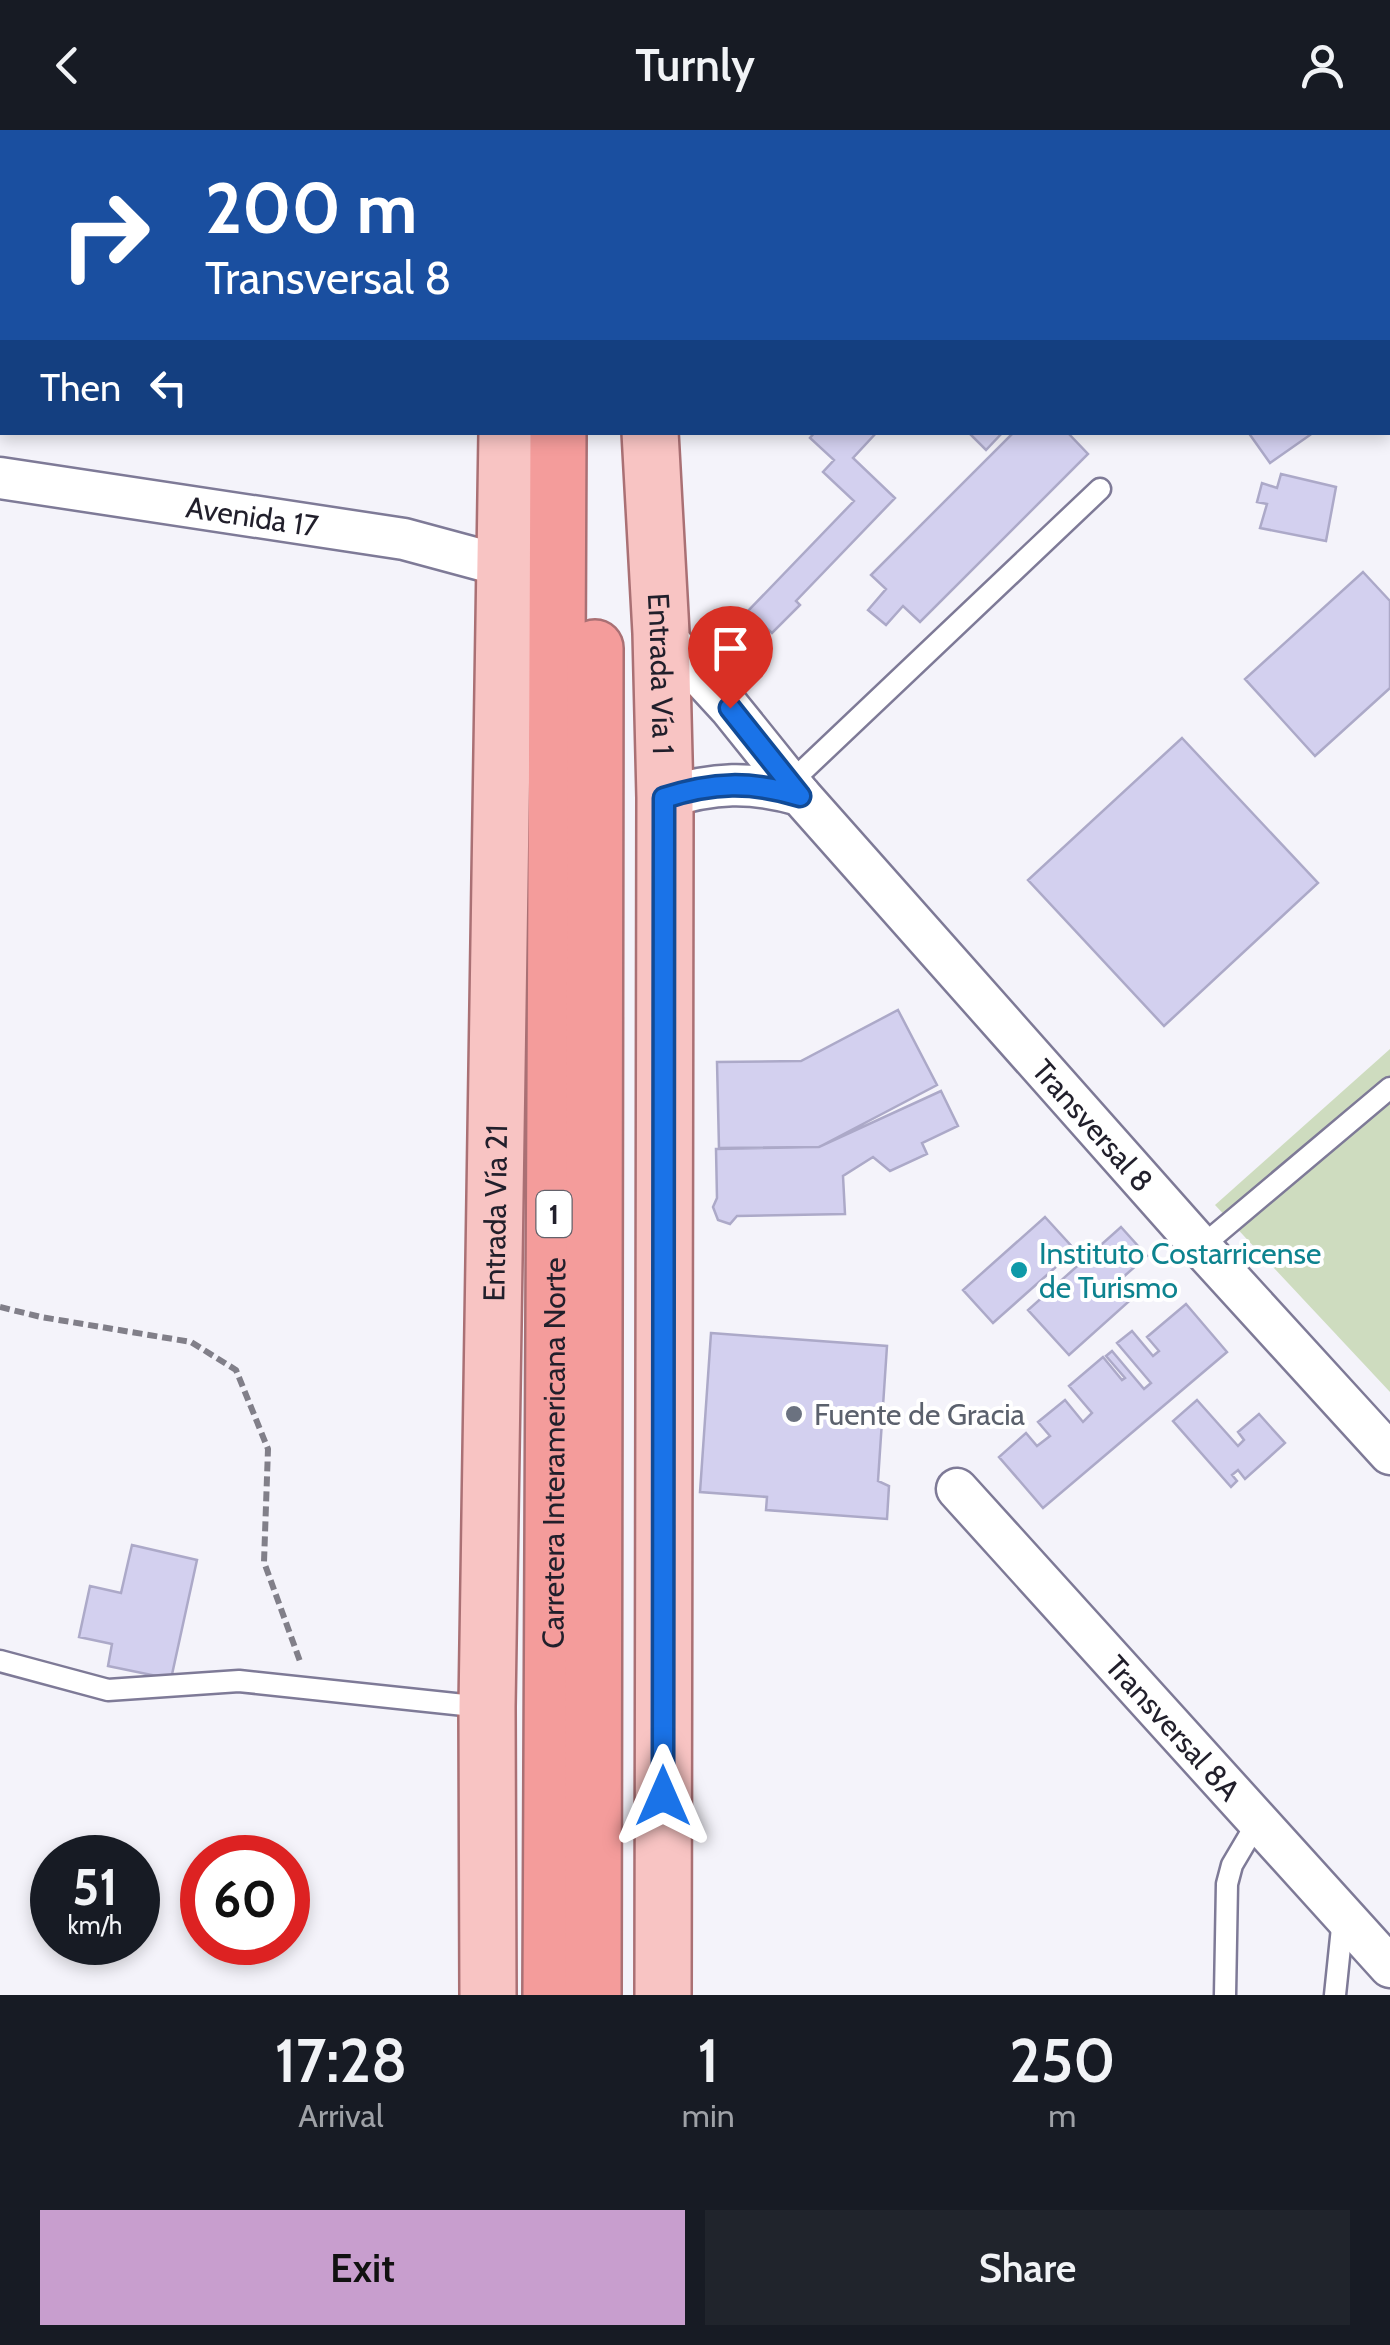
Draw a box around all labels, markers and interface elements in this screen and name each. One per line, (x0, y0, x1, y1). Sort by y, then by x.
icon: back (40, 38, 95, 93)
text: Turnly (635, 38, 755, 92)
icon: person (1295, 38, 1350, 93)
text: 200 m (205, 165, 417, 251)
icon: right (40, 170, 170, 300)
text: Transversal 8 (205, 251, 452, 305)
icon: left (141, 360, 196, 415)
text: Then (40, 364, 121, 411)
street label: Avenida 17 (184, 488, 321, 544)
street label: Entrada Vía 1 (640, 592, 682, 755)
pin (688, 606, 773, 709)
icon: arrive (703, 621, 758, 676)
street label: Transversal 8 (1025, 1051, 1161, 1199)
street label: Entrada Vía 21 (475, 1124, 515, 1302)
road number: 1 (536, 1191, 572, 1237)
place label: Instituto Costarricense de Turismo (1039, 1235, 1321, 1306)
street label: Carretera Interamericana Norte (534, 1257, 573, 1649)
marker: Instituto Costarricense de Turismo (1008, 1259, 1030, 1281)
place label: Fuente de Gracia (814, 1396, 1026, 1433)
marker: Fuente de Gracia (783, 1403, 805, 1425)
street label: Transversal 8A (1098, 1647, 1249, 1808)
position arrow (611, 1744, 715, 1848)
speed limit sign: 60 (180, 1835, 310, 1965)
text: 51 (72, 1857, 118, 1918)
text: km/h (68, 1910, 122, 1940)
text: 17:28 (275, 2024, 407, 2097)
text: 1 (698, 2024, 719, 2097)
text: 250 (1009, 2024, 1115, 2097)
text: Arrival (298, 2096, 384, 2135)
text: min (682, 2096, 735, 2135)
text: m (1048, 2096, 1076, 2135)
button: Exit (40, 2210, 685, 2325)
button: Share (705, 2210, 1350, 2325)

